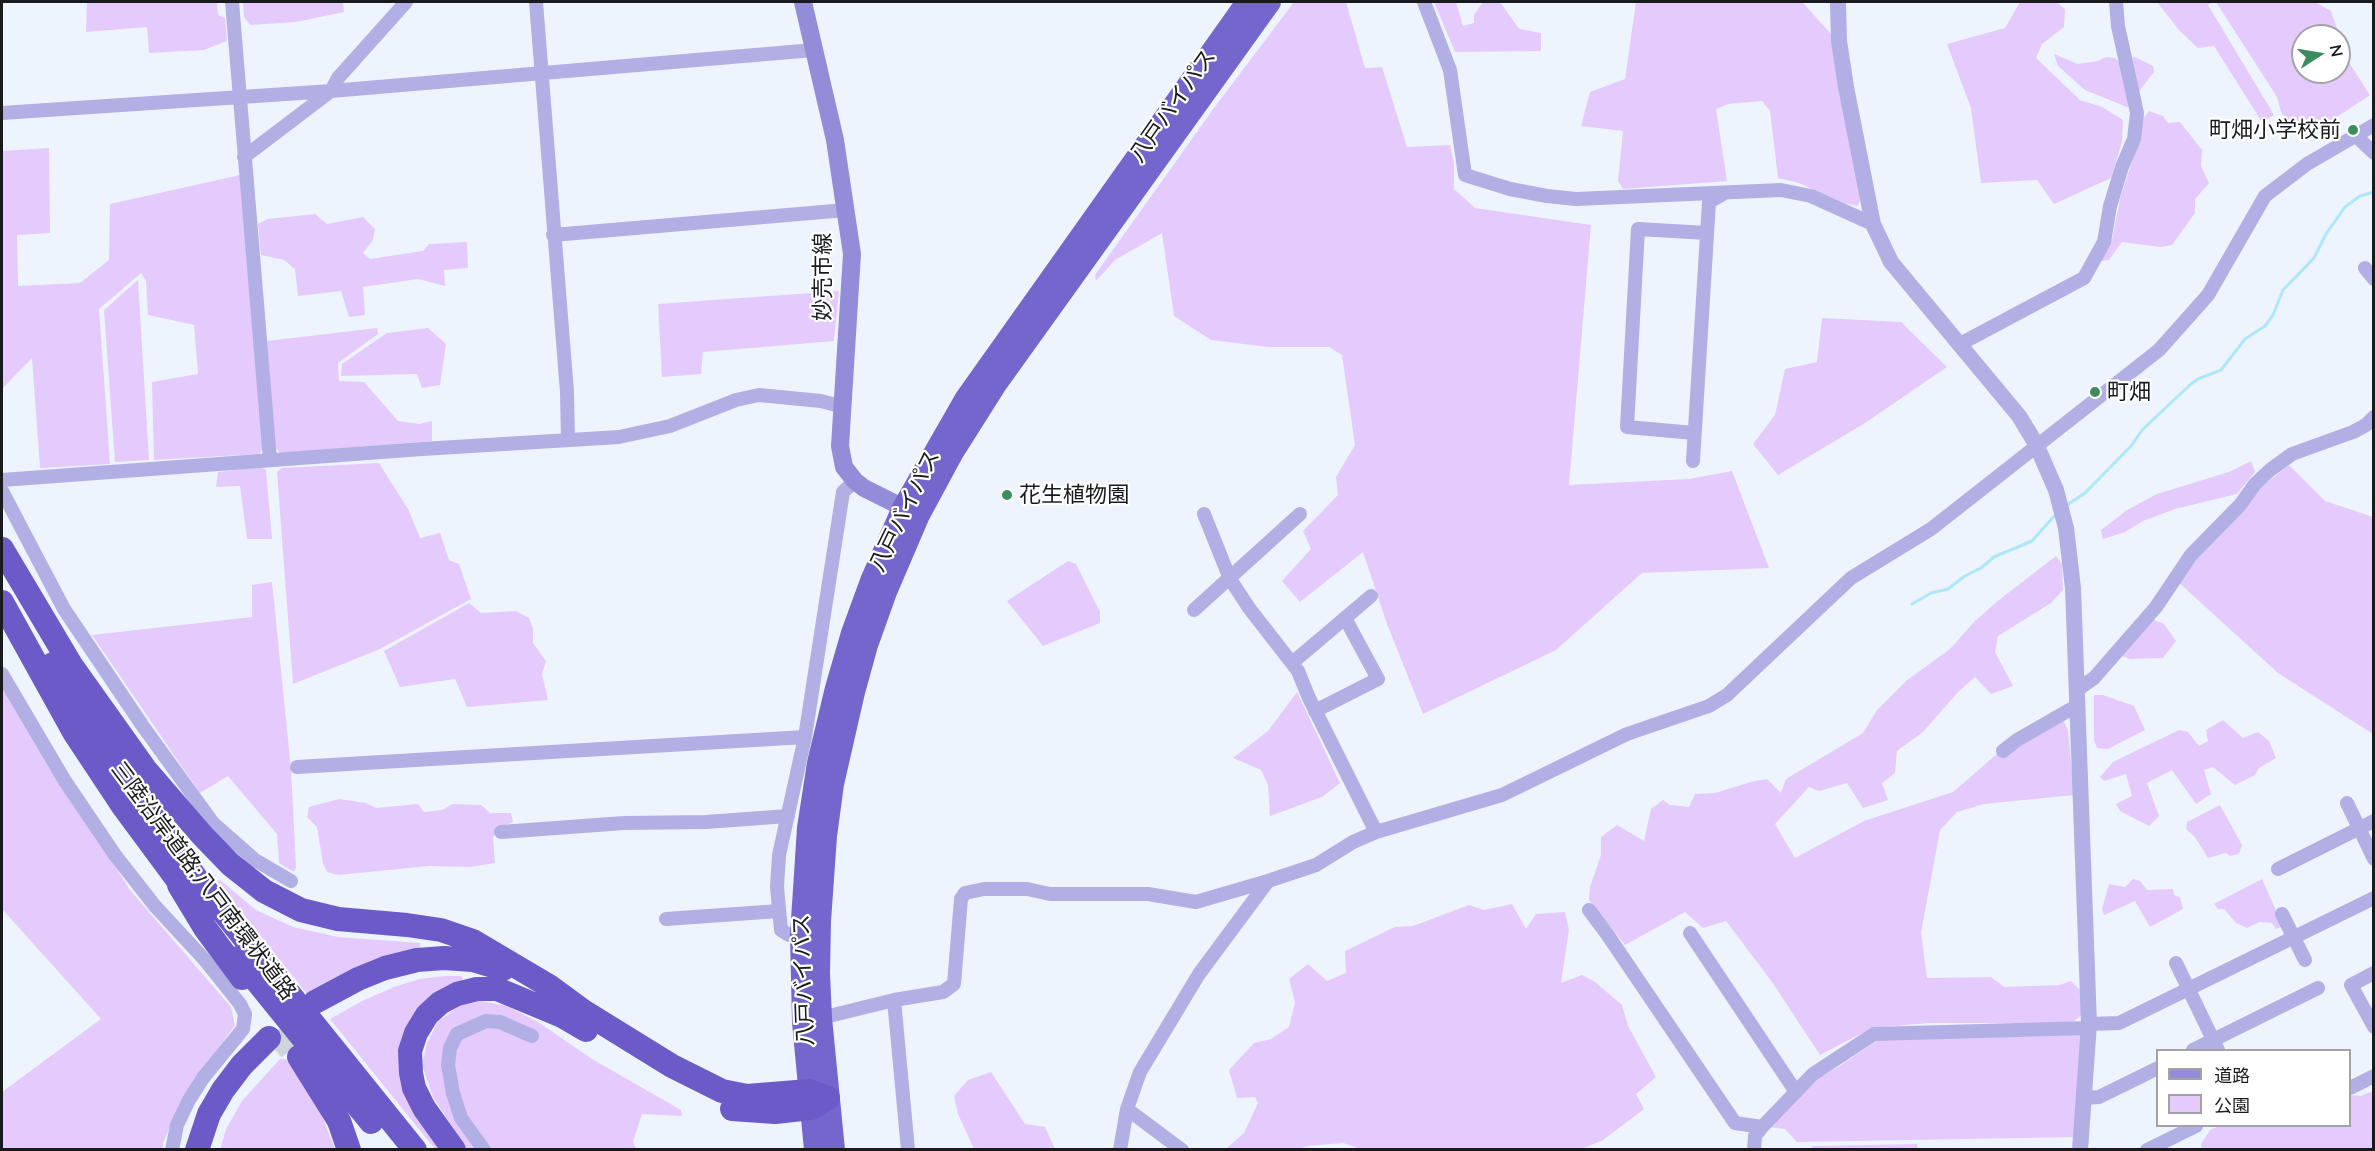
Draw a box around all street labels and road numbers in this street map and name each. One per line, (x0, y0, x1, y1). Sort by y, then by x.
street label: 八戸バイパス (1124, 44, 1222, 168)
street label: 妙売市線 (810, 233, 836, 321)
street label: 八戸バイパス (864, 446, 946, 576)
street label: 三陸沿岸道路;八戸南環状道路 (105, 757, 301, 1005)
street label: 八戸バイパス (789, 914, 819, 1046)

